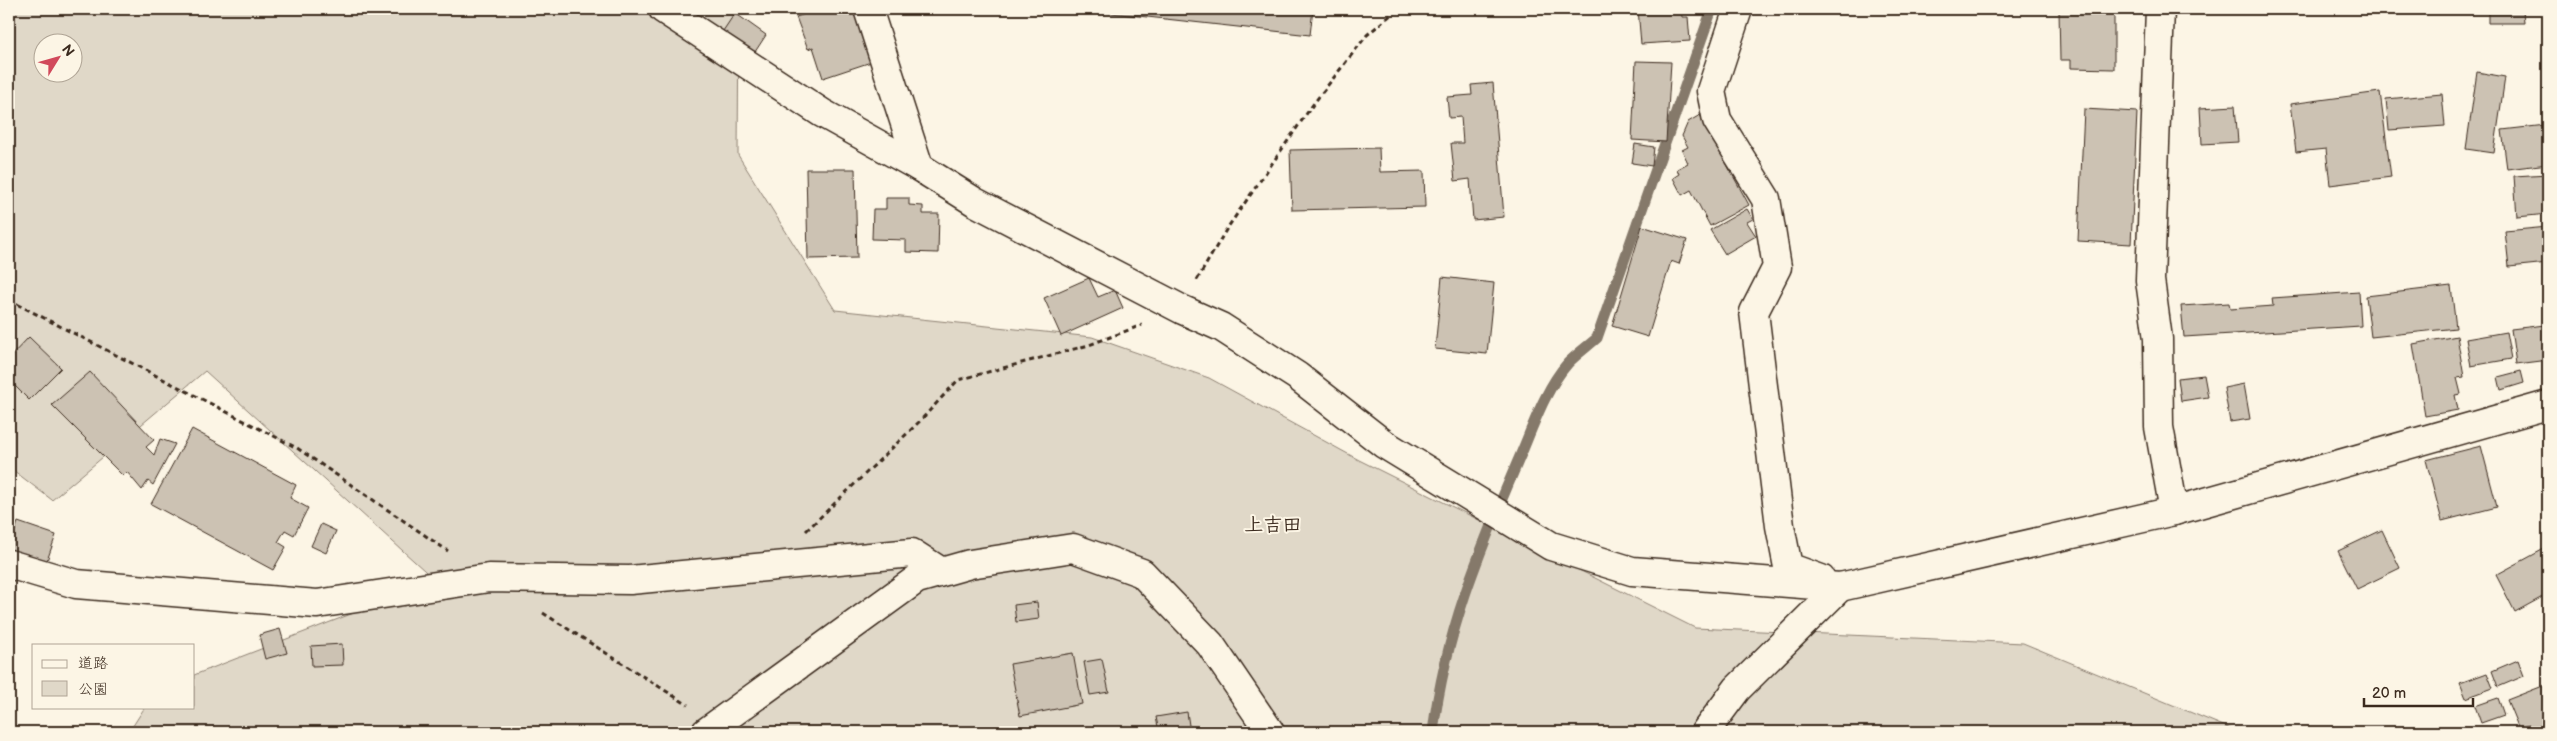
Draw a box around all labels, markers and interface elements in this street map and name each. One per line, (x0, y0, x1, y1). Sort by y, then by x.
north arrow (32, 32, 82, 82)
text: N (58, 41, 78, 60)
district label: 上吉田 (1244, 514, 1302, 537)
legend (32, 644, 195, 708)
text: 道路 (78, 654, 108, 673)
scale bar (2364, 676, 2473, 708)
text: 公園 (78, 680, 108, 699)
text: 20 m (2372, 684, 2406, 703)

